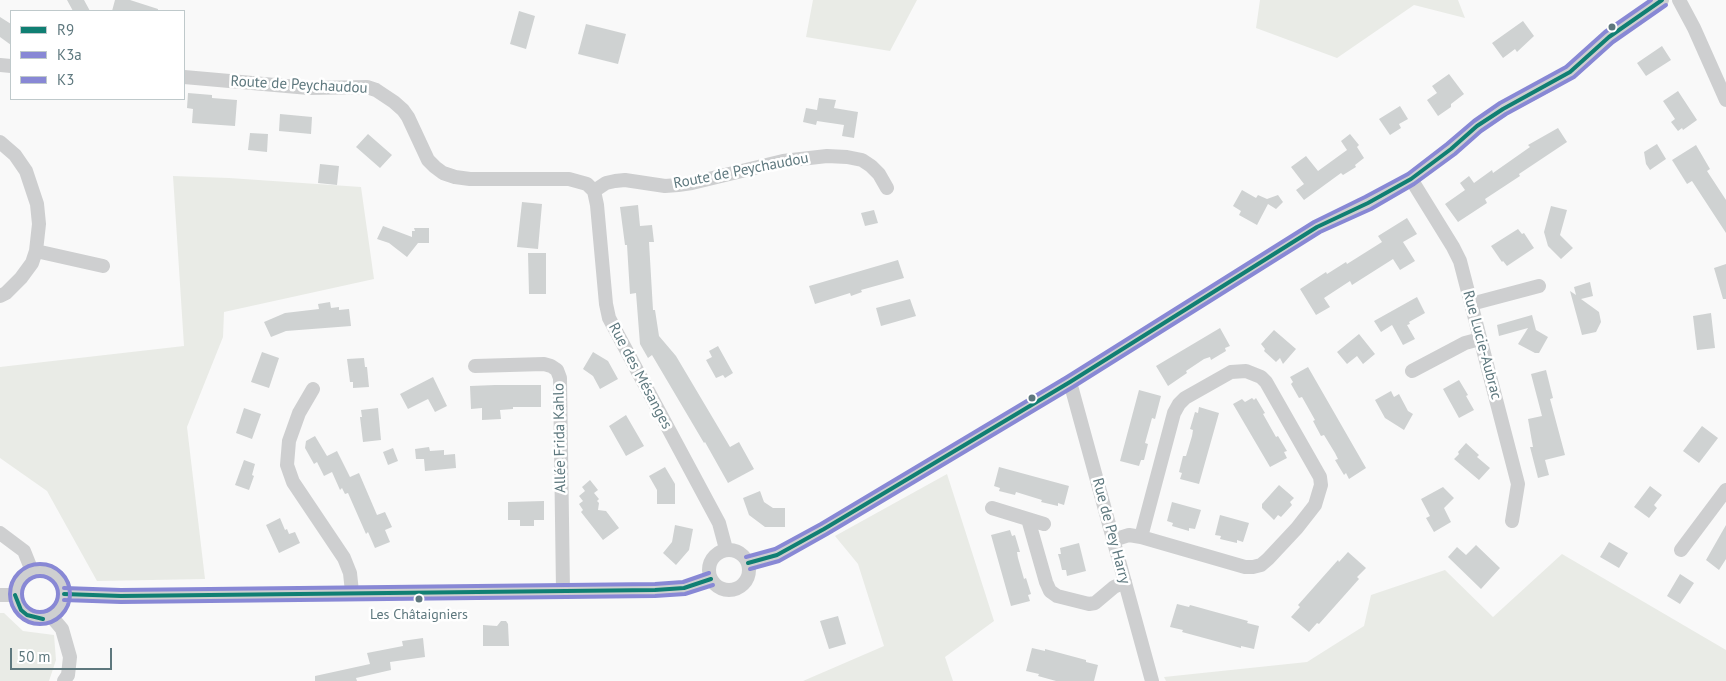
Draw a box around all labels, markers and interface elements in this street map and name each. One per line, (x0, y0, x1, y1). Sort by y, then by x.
legend (10, 10, 185, 100)
text: R9 (57, 20, 74, 39)
unlabelled marker (1607, 22, 1617, 32)
text: K3a (57, 45, 82, 64)
text: K3 (57, 70, 74, 89)
street label: Route de Peychaudou (230, 72, 368, 98)
street label: Route de Peychaudou (672, 149, 810, 193)
street label: Rue Lucie-Aubrac (1459, 289, 1505, 401)
street label: Rue des Mésanges (604, 320, 676, 432)
street label: Allée Frida Kahlo (550, 383, 570, 493)
unlabelled marker (1027, 393, 1037, 403)
street label: Rue de Pey Harry (1088, 476, 1134, 586)
marker: Les Châtaigniers (414, 594, 424, 604)
place label: Les Châtaigniers (370, 607, 468, 623)
scale bar (12, 638, 115, 670)
text: 50 m (18, 647, 51, 666)

